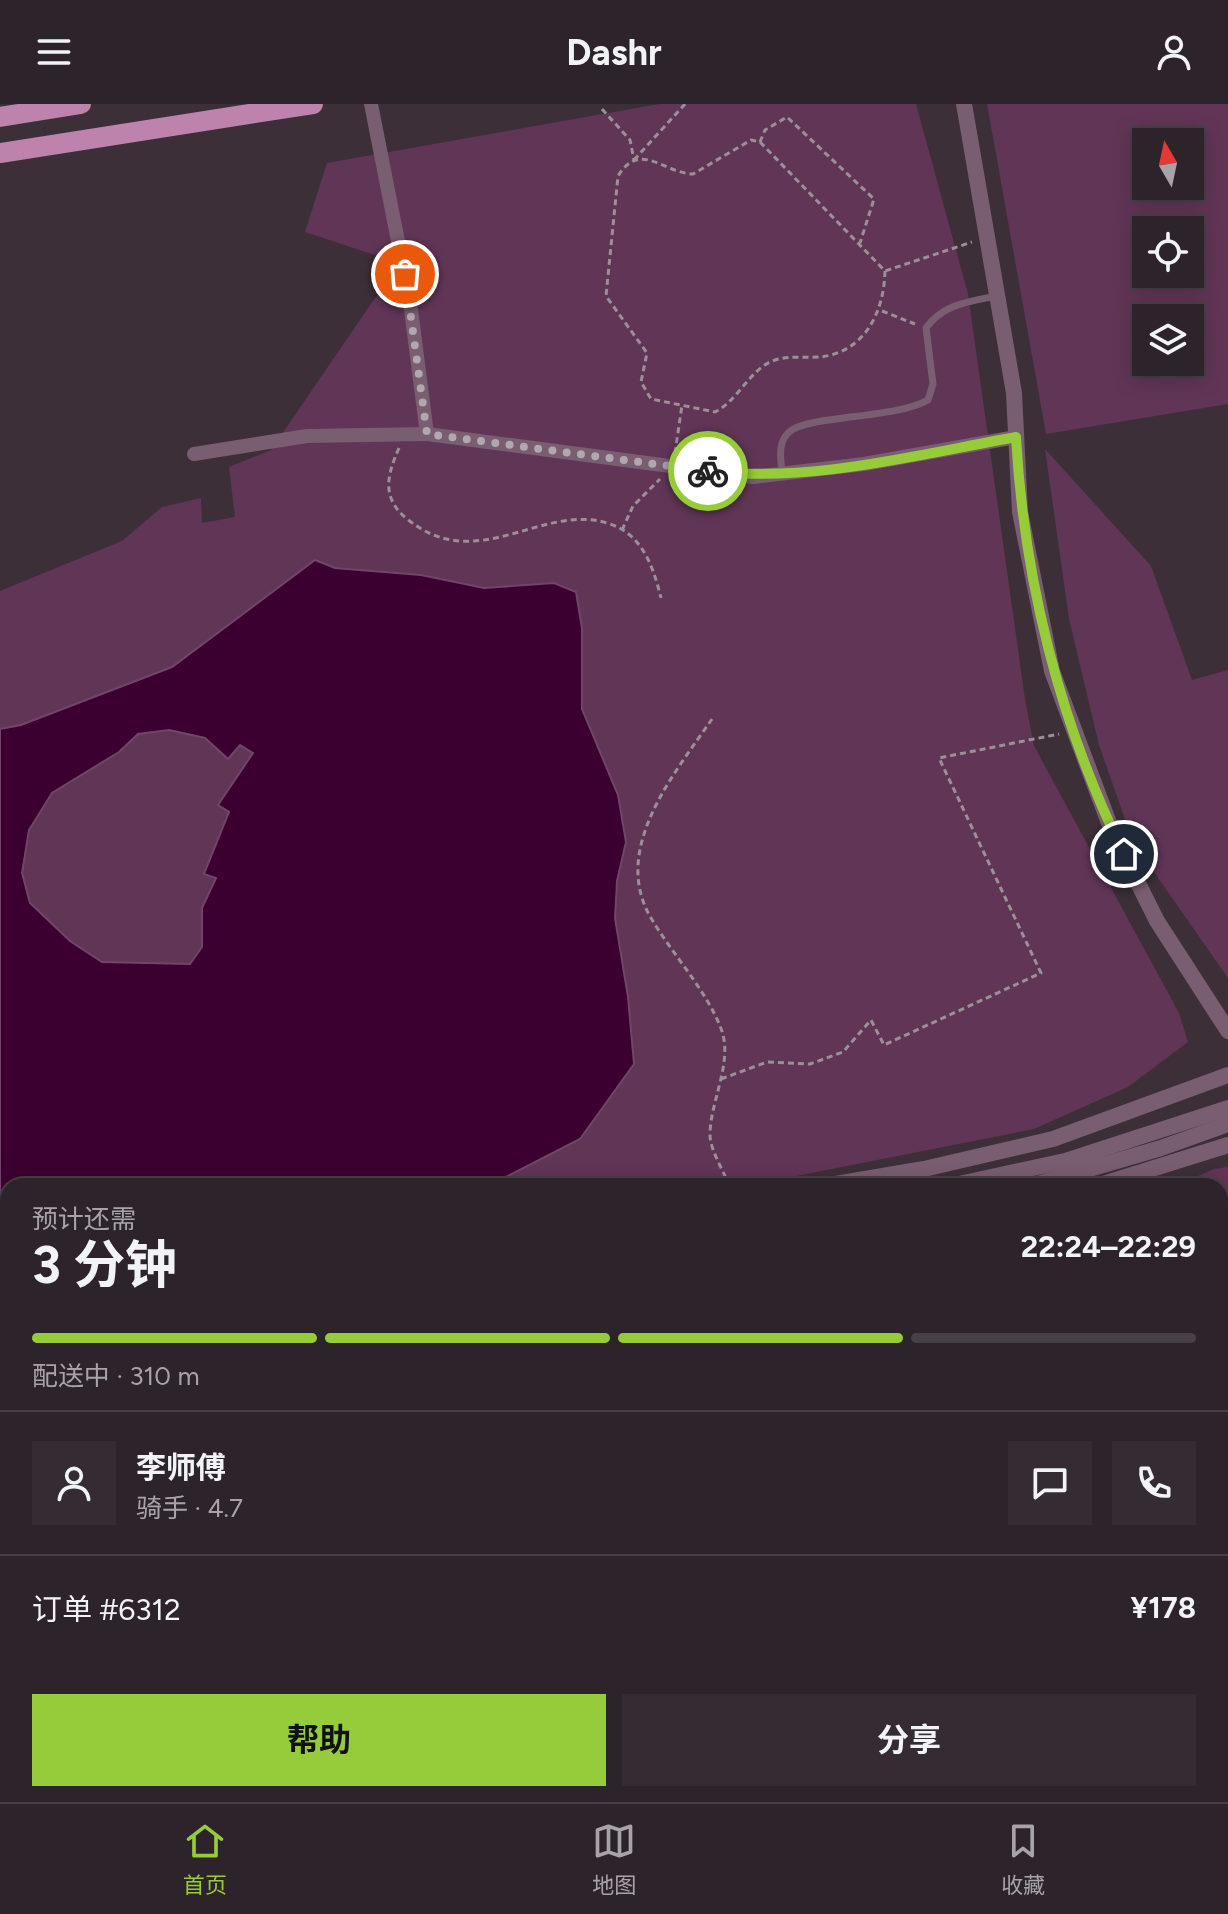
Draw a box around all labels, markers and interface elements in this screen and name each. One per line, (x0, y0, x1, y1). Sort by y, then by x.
icon: menu (32, 30, 76, 74)
icon: person (1152, 30, 1196, 74)
text: Dashr (566, 31, 662, 74)
north arrow (1132, 128, 1204, 200)
map controls (1132, 128, 1204, 376)
button: locate (1132, 216, 1204, 288)
pin (371, 240, 439, 308)
icon: bag (383, 252, 427, 296)
button: layers (1132, 304, 1204, 376)
courier (668, 431, 748, 511)
icon: bike (686, 449, 730, 493)
pin (1090, 820, 1158, 888)
icon: home (1102, 832, 1146, 876)
text: 预计还需 (32, 1203, 136, 1235)
text: 22:24–22:29 (1021, 1228, 1196, 1265)
text: 3 分钟 (32, 1234, 177, 1296)
text: 配送中 · 310 m (32, 1360, 200, 1392)
button: person (32, 1441, 116, 1525)
button: chat (1008, 1441, 1092, 1525)
button: phone (1112, 1441, 1196, 1525)
text: 李师傅 (136, 1449, 226, 1486)
text: 骑手 · 4.7 (136, 1492, 243, 1524)
text: ¥178 (1130, 1589, 1196, 1626)
text: 订单 #6312 (32, 1591, 181, 1628)
button: 帮助 (32, 1694, 606, 1786)
button: 分享 (622, 1694, 1196, 1786)
tab: 首页 (183, 1819, 227, 1899)
tab: 地图 (592, 1819, 636, 1899)
tab: 收藏 (1001, 1819, 1045, 1899)

